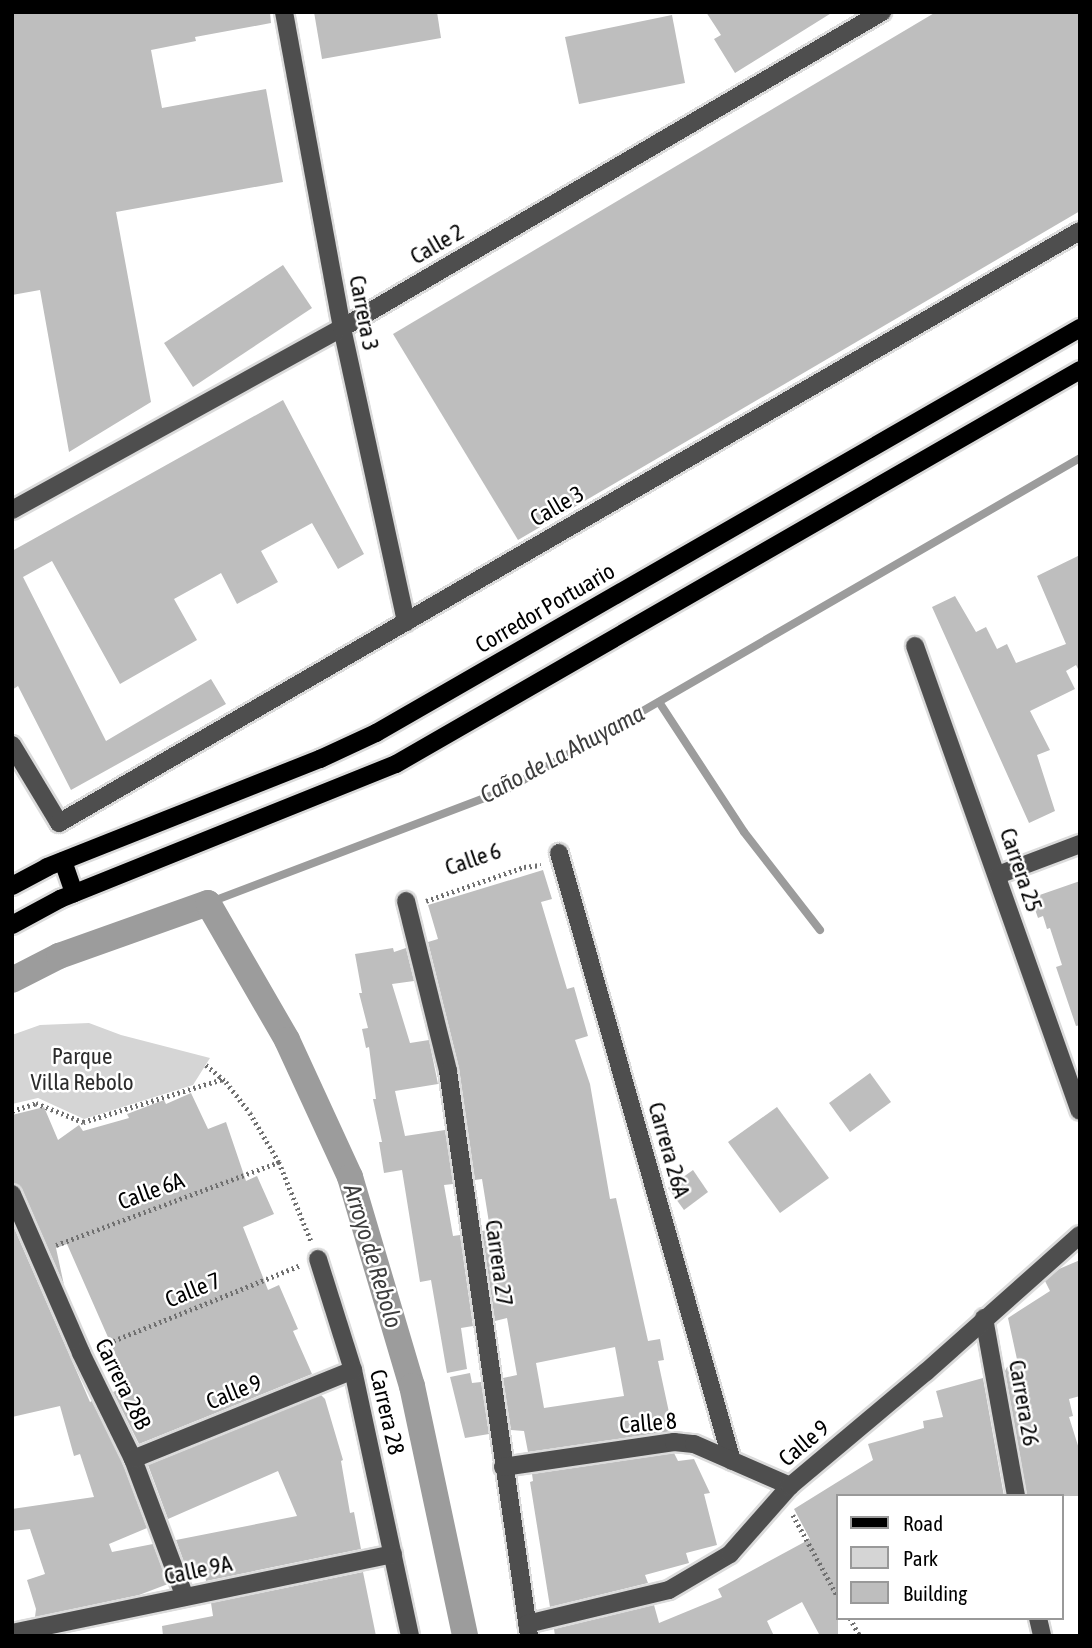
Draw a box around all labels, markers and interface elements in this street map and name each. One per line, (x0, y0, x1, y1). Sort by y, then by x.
street label: Calle 2 (405, 218, 469, 270)
street label: Carrera 3 (343, 273, 385, 353)
street label: Calle 3 (525, 480, 589, 532)
street label: Corredor Portuario (470, 557, 620, 659)
water label: Caño de La Ahuyama (475, 699, 649, 809)
street label: Carrera 25 (994, 824, 1048, 916)
street label: Calle 6 (441, 837, 505, 881)
park label: Parque Villa Rebolo (31, 1042, 133, 1096)
street label: Carrera 26A (642, 1099, 696, 1201)
street label: Calle 6A (114, 1166, 188, 1216)
water label: Arroyo de Rebolo (337, 1181, 409, 1331)
street label: Carrera 27 (479, 1218, 519, 1308)
street label: Calle 7 (161, 1266, 225, 1314)
street label: Carrera 28B (89, 1334, 157, 1434)
street label: Carrera 26 (1003, 1358, 1045, 1448)
street label: Carrera 28 (364, 1367, 410, 1457)
street label: Calle 9 (202, 1368, 266, 1416)
street label: Calle 8 (618, 1407, 678, 1439)
street label: Calle 9 (773, 1414, 835, 1472)
legend (836, 1494, 1064, 1620)
text: Road (903, 1511, 943, 1535)
text: Park (903, 1546, 938, 1570)
street label: Calle 9A (162, 1549, 234, 1591)
text: Building (903, 1581, 967, 1605)

